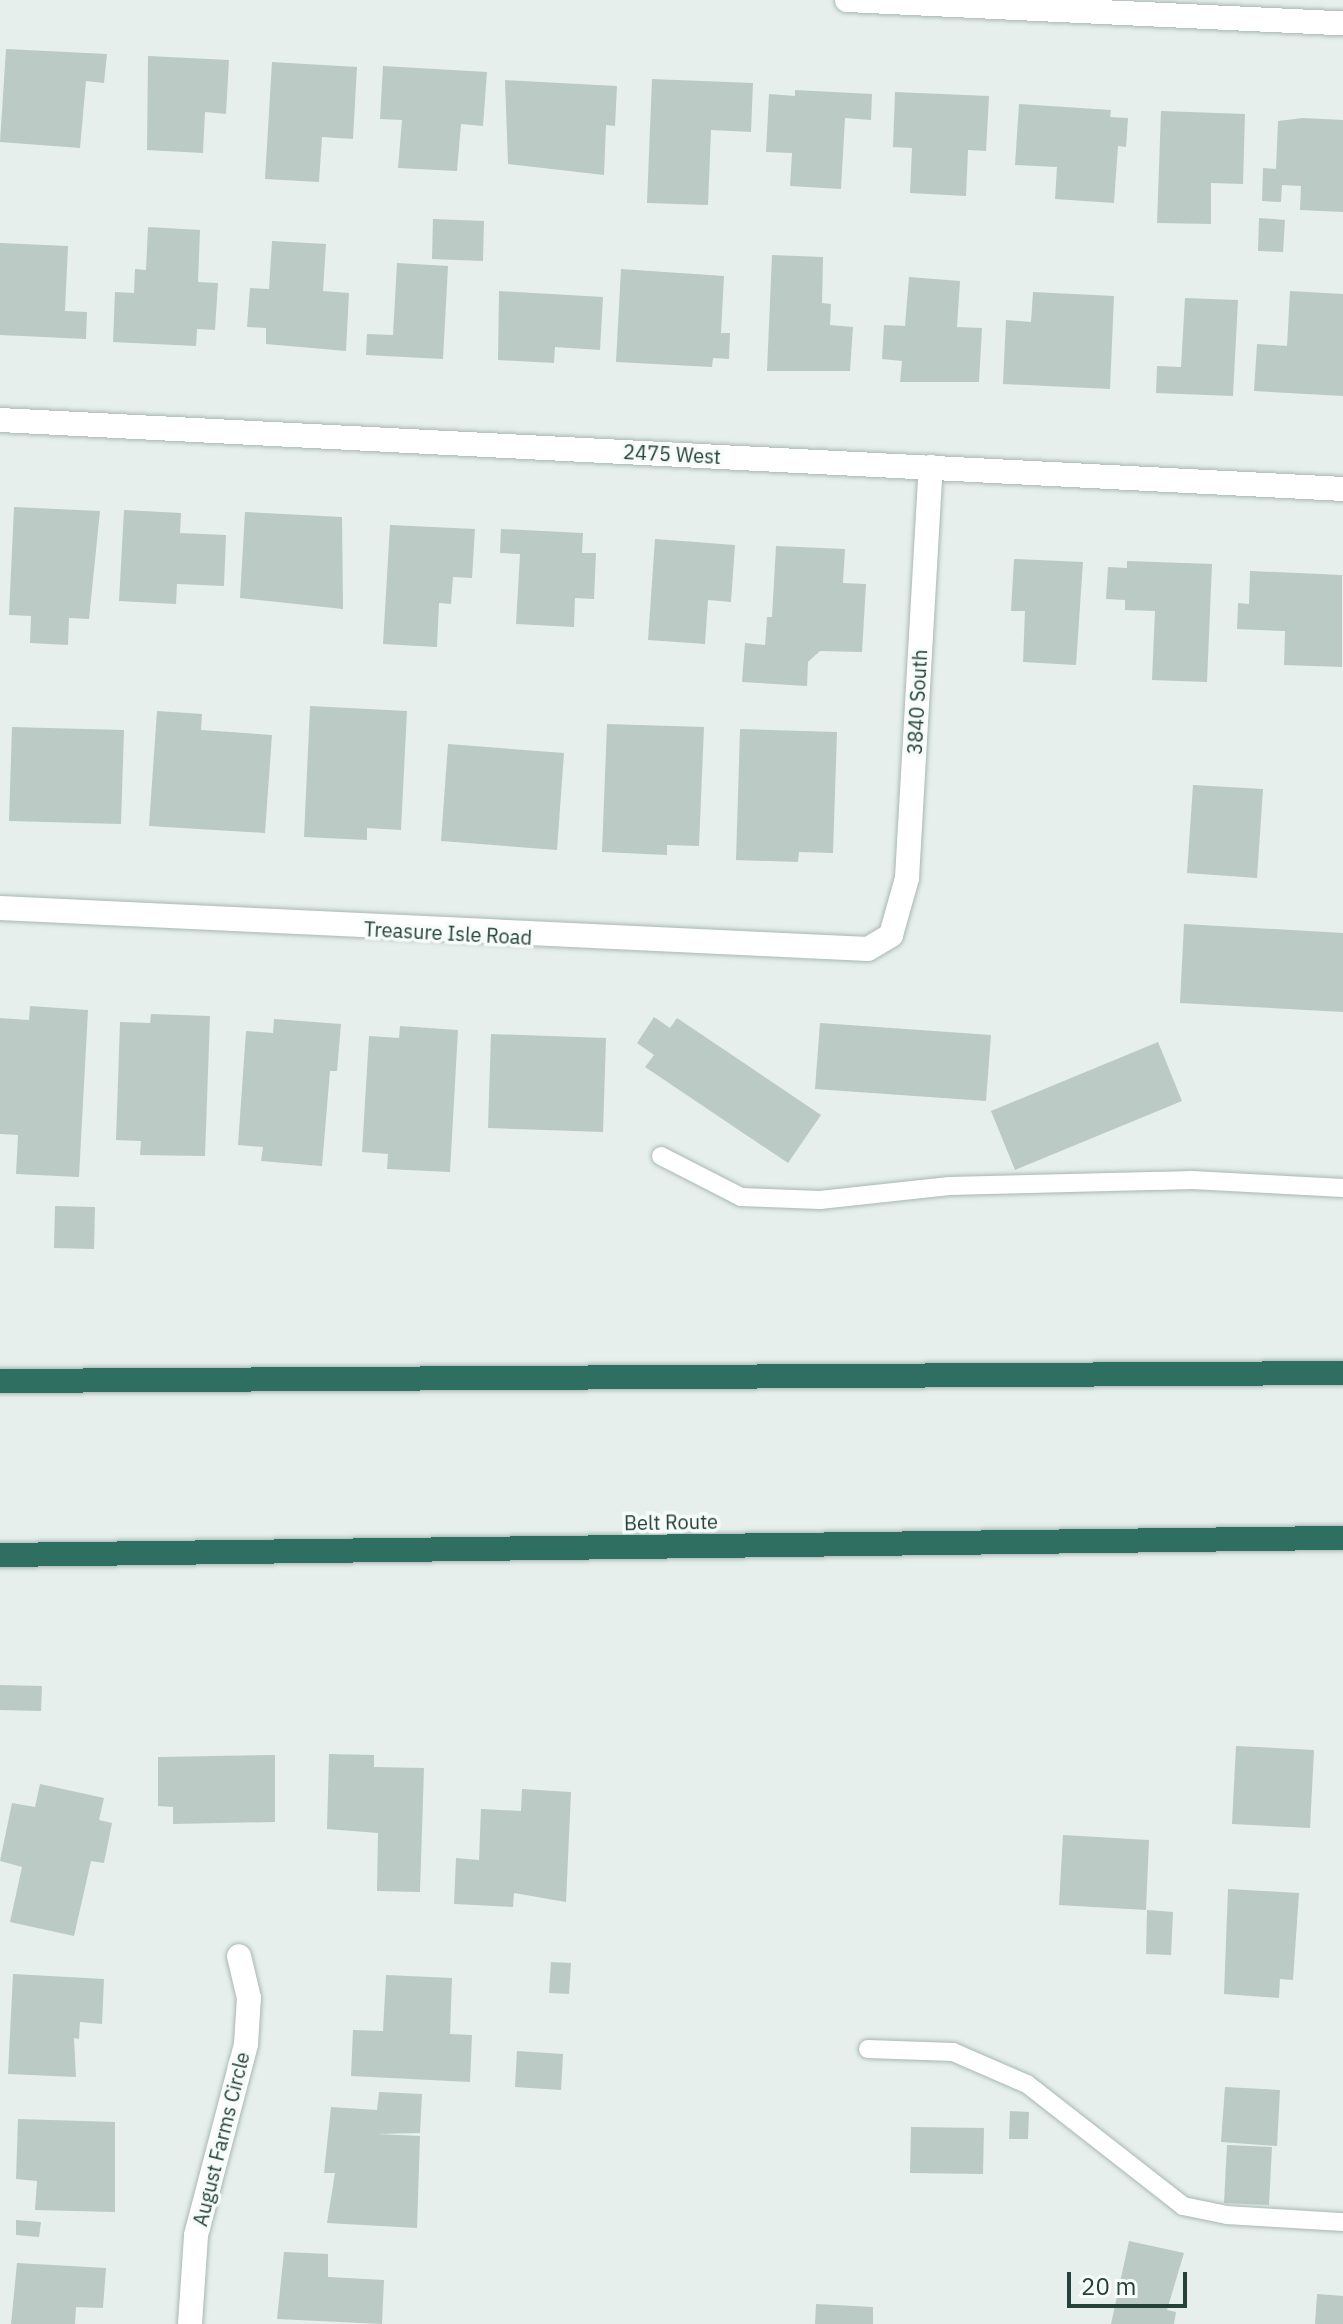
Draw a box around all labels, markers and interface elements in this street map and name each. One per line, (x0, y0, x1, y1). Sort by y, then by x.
street label: 2475 West (623, 439, 721, 469)
street label: 3840 South (902, 649, 932, 755)
street label: Treasure Isle Road (363, 917, 533, 949)
street label: Belt Route (624, 1509, 718, 1535)
street label: August Farms Circle (188, 2049, 254, 2229)
scale bar (1071, 2256, 1191, 2306)
text: 20 m (1081, 2270, 1136, 2302)

